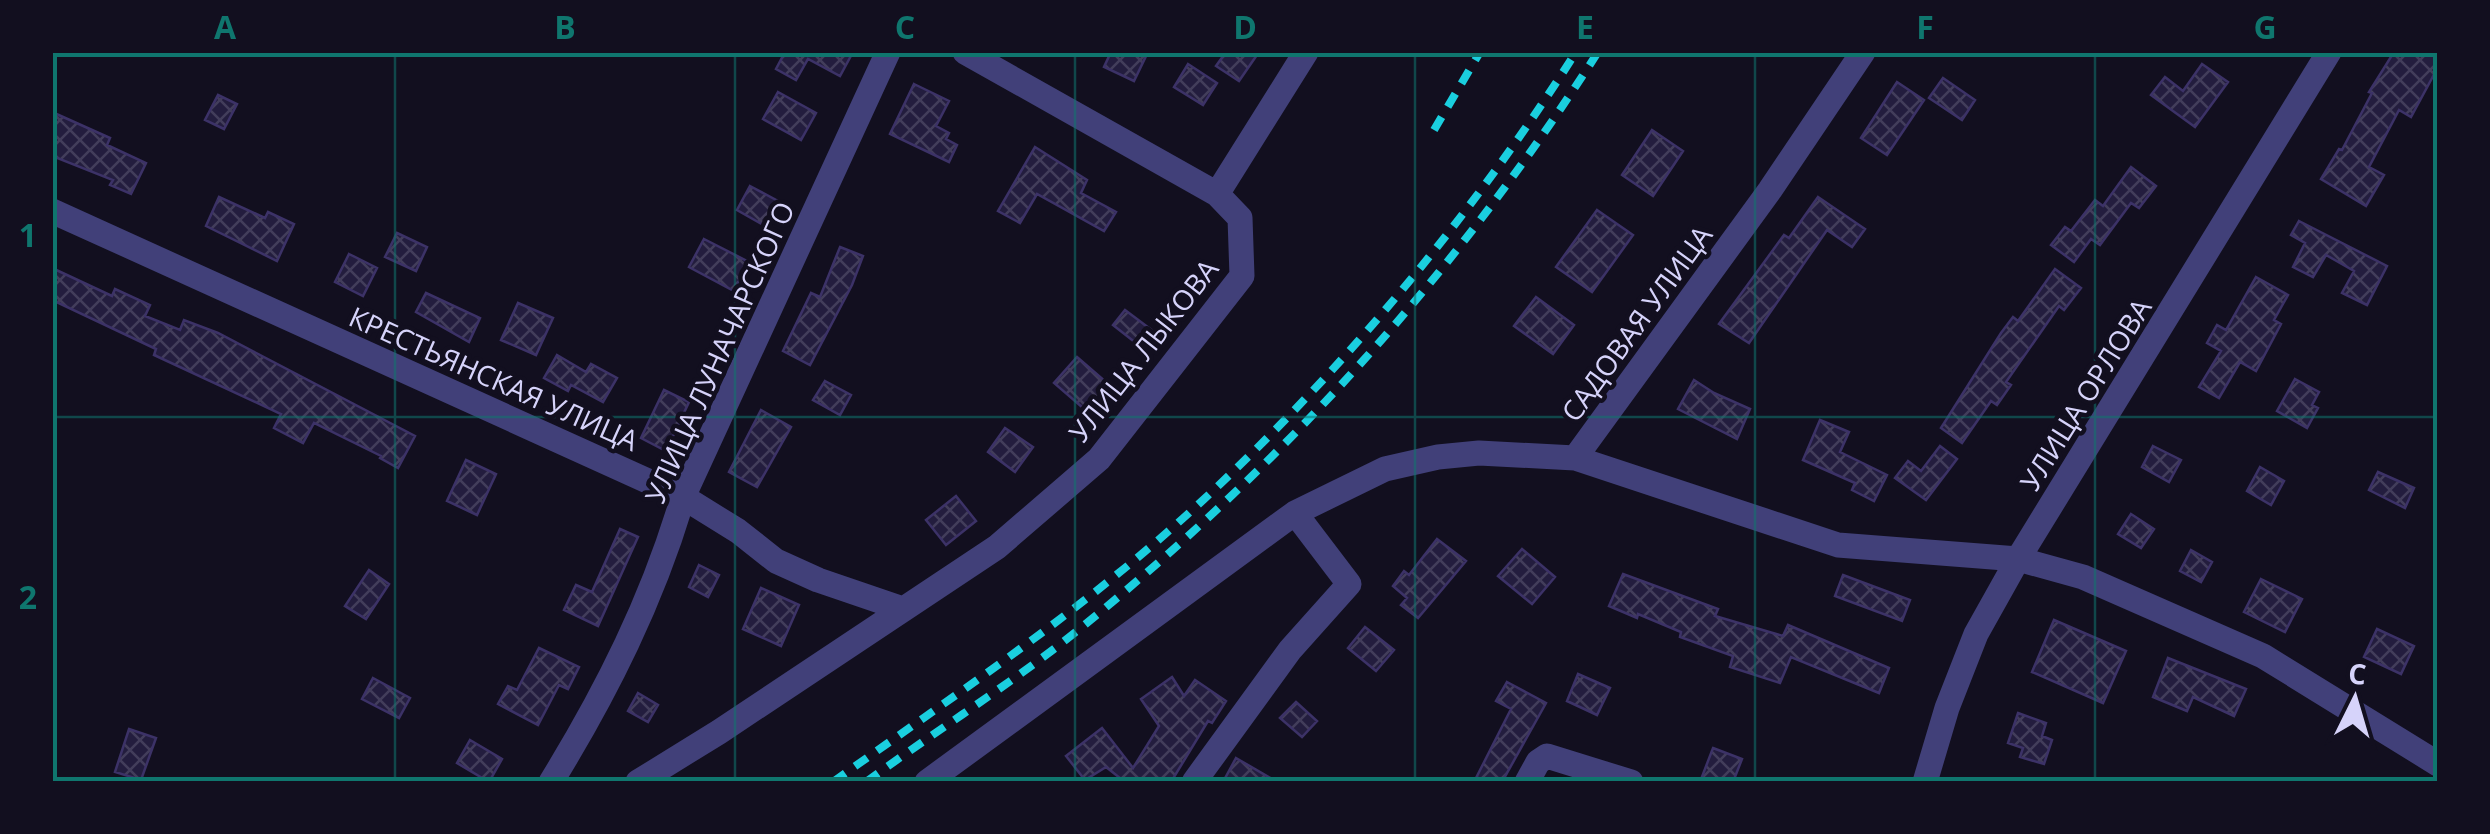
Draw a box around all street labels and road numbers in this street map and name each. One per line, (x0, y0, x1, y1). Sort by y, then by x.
street label: УЛИЦА ЛУНАЧАРСКОГО (635, 195, 803, 509)
street label: САДОВАЯ УЛИЦА (1552, 217, 1720, 429)
street label: УЛИЦА ЛЫКОВА (1060, 251, 1226, 449)
street label: УЛИЦА ОРЛОВА (2011, 290, 2159, 497)
street label: КРЕСТЬЯНСКАЯ УЛИЦА (343, 297, 645, 459)

